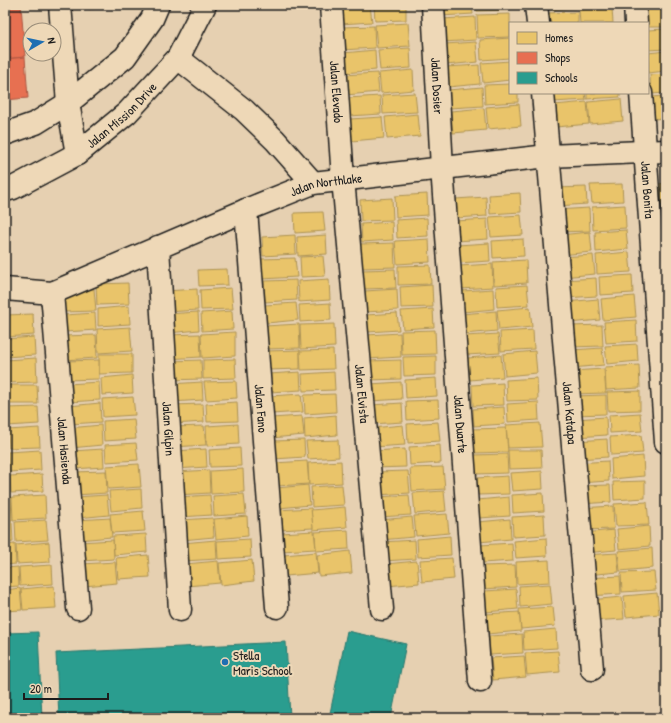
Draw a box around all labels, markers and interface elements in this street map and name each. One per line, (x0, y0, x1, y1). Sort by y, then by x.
north arrow (22, 22, 62, 62)
legend (509, 22, 649, 94)
text: Homes (545, 29, 573, 46)
text: N (45, 36, 59, 45)
text: Shops (545, 49, 571, 66)
street label: Jalan Dosier (427, 57, 448, 115)
street label: Jalan Elevado (326, 60, 348, 124)
text: Schools (545, 69, 578, 86)
street label: Jalan Mission Drive (82, 78, 160, 152)
street label: Jalan Bonita (637, 160, 659, 219)
street label: Jalan Northlake (287, 168, 363, 200)
street label: Jalan Elvista (351, 363, 374, 424)
street label: Jalan Katalpa (559, 381, 582, 445)
street label: Jalan Fano (251, 384, 272, 433)
street label: Jalan Duarte (450, 394, 472, 454)
street label: Jalan Gilpin (158, 401, 180, 456)
street label: Jalan Hasienda (53, 416, 77, 485)
place label: Stella Maris School (233, 646, 293, 679)
marker: Stella Maris School (220, 657, 230, 667)
scale bar (24, 675, 108, 701)
text: 20 m (30, 680, 52, 697)

